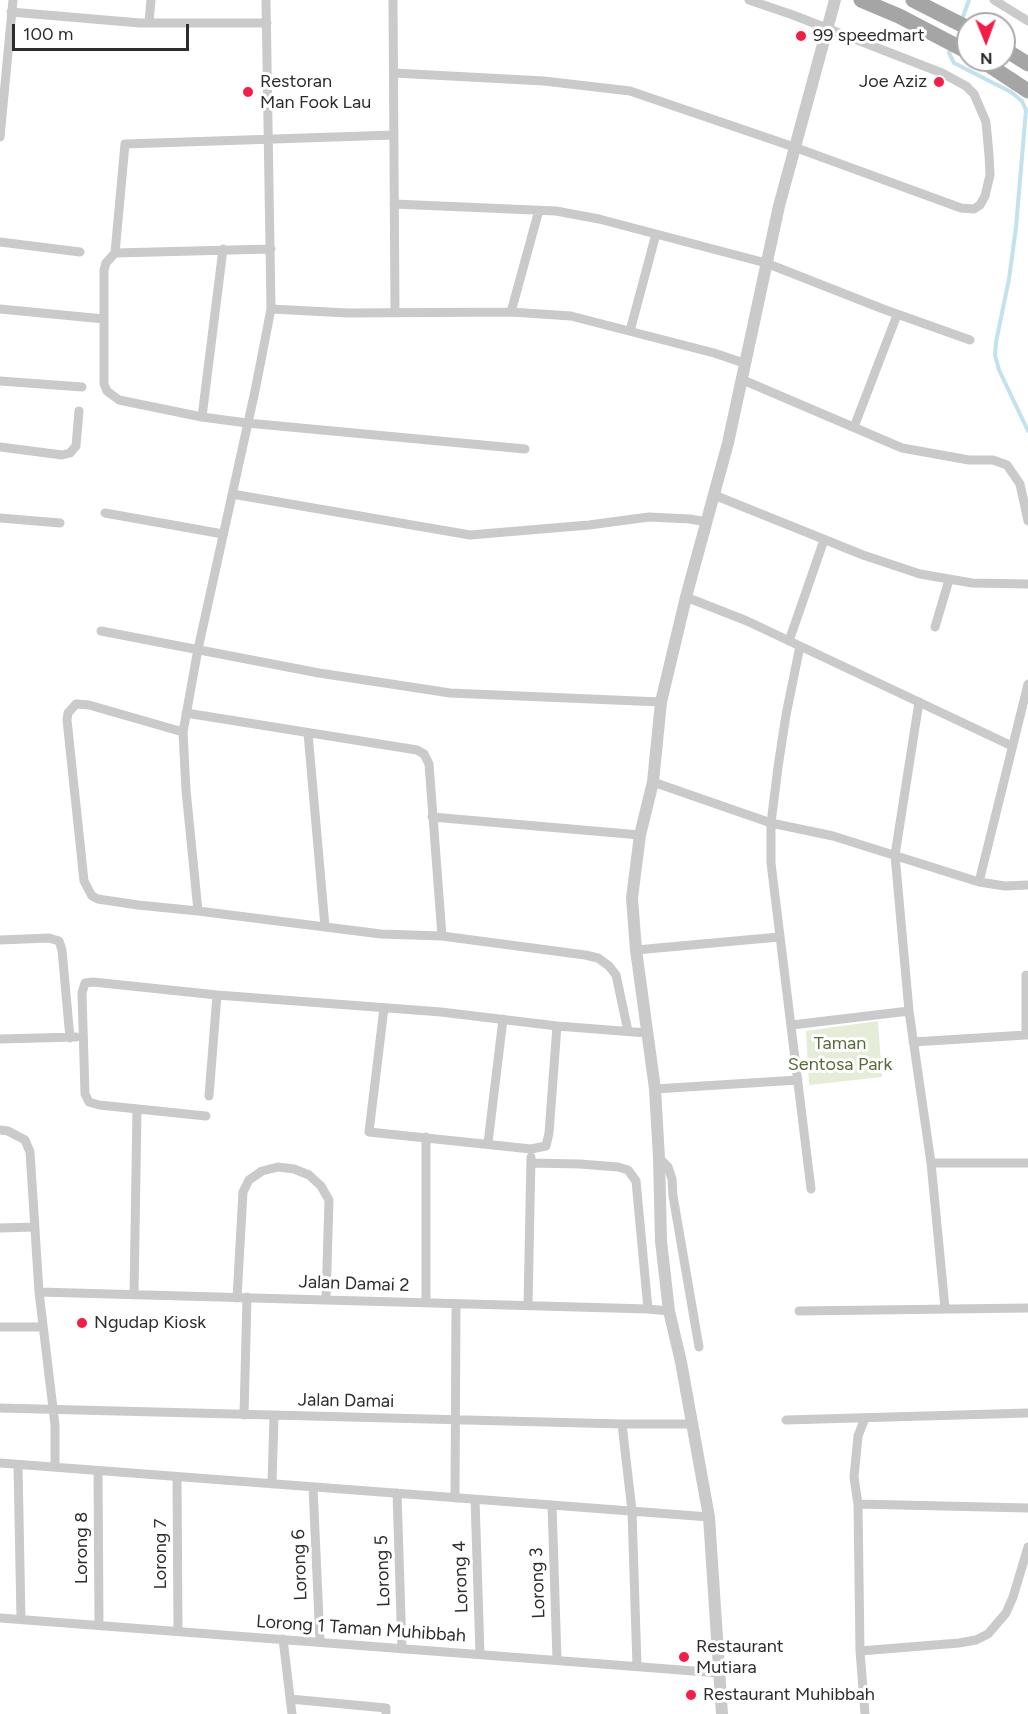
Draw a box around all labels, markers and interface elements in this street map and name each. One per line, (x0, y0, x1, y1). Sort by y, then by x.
scale bar (15, 12, 192, 50)
north arrow (956, 12, 1016, 72)
text: 100 m (23, 23, 73, 45)
place label: 99 speedmart (813, 25, 924, 47)
marker: 99 speedmart (794, 29, 808, 43)
text: N (980, 49, 993, 68)
place label: Restoran Man Fook Lau (260, 71, 371, 113)
place label: Joe Aziz (859, 71, 927, 93)
marker: Joe Aziz (932, 75, 946, 89)
marker: Restoran Man Fook Lau (241, 85, 255, 99)
park label: Taman Sentosa Park (788, 1033, 892, 1076)
street label: Jalan Damai 2 (298, 1271, 410, 1297)
place label: Ngudap Kiosk (94, 1312, 206, 1334)
marker: Ngudap Kiosk (75, 1316, 89, 1330)
street label: Jalan Damai (298, 1389, 394, 1413)
street label: Lorong 8 (71, 1512, 93, 1584)
street label: Lorong 7 (150, 1518, 172, 1590)
street label: Lorong 6 (288, 1529, 312, 1601)
street label: Lorong 5 (371, 1535, 395, 1607)
street label: Lorong 4 (449, 1540, 473, 1614)
street label: Lorong 3 (526, 1547, 550, 1619)
street label: Lorong 1 Taman Muhibbah (255, 1611, 467, 1647)
place label: Restaurant Mutiara (696, 1636, 784, 1678)
marker: Restaurant Mutiara (677, 1650, 691, 1664)
place label: Restaurant Muhibbah (703, 1684, 875, 1706)
marker: Restaurant Muhibbah (684, 1688, 698, 1702)

